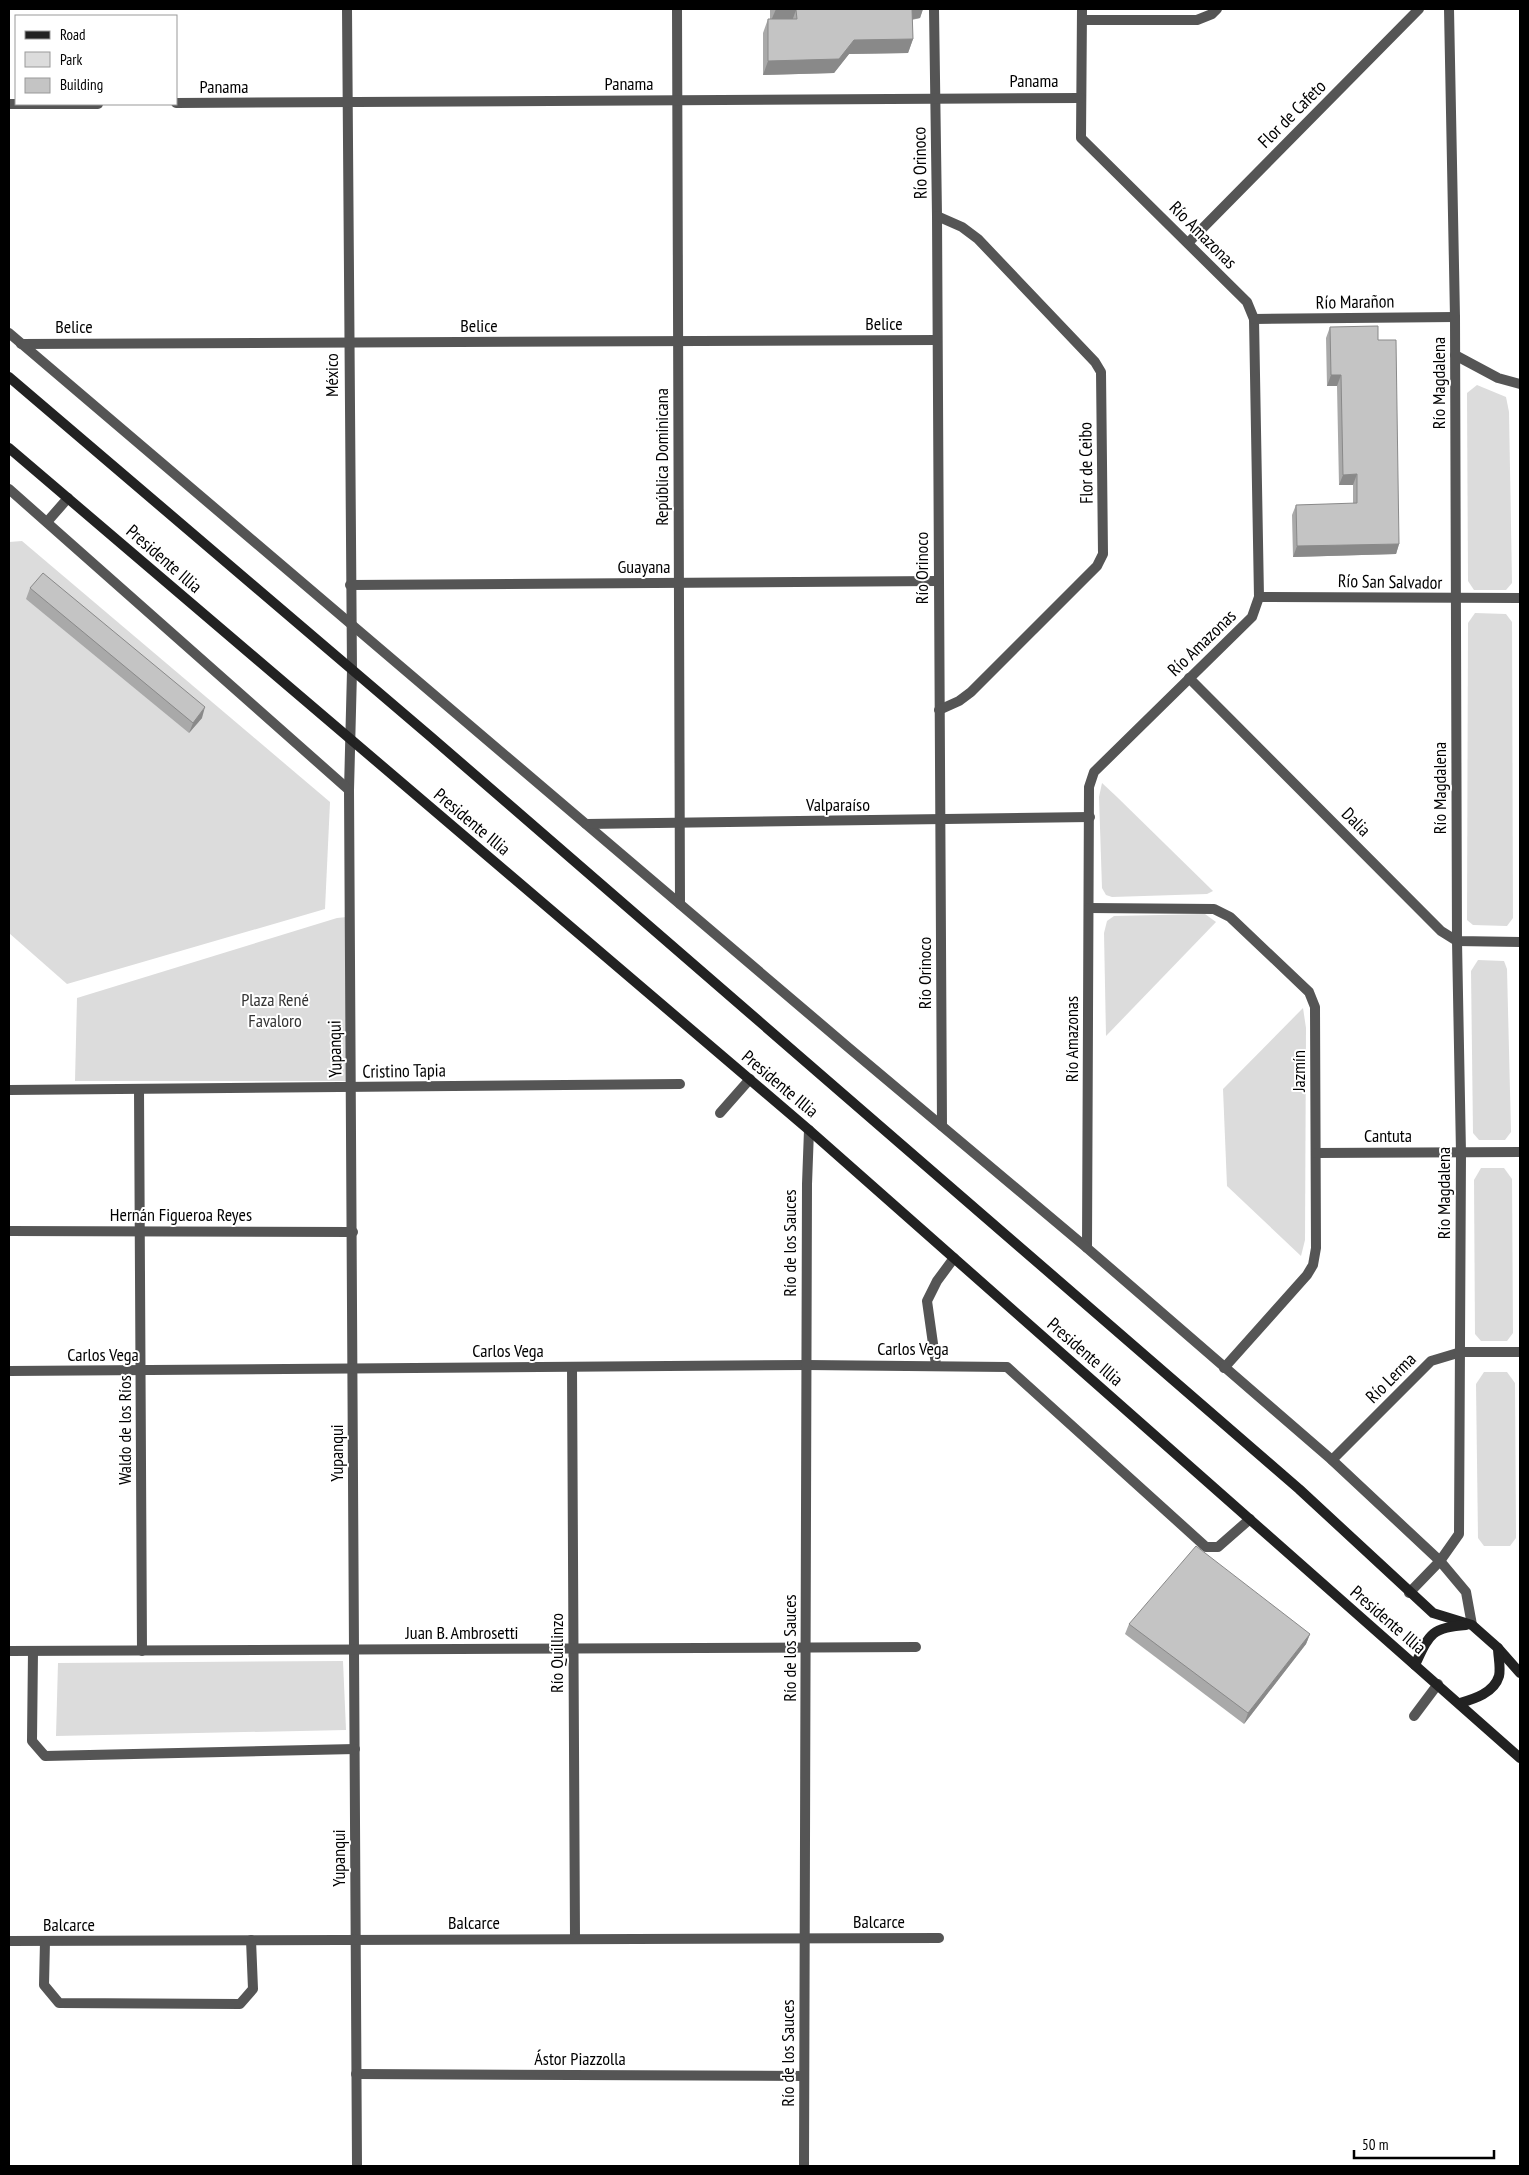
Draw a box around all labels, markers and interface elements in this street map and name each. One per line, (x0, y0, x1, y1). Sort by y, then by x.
legend (15, 15, 178, 105)
text: Road (60, 25, 86, 44)
text: Park (60, 50, 82, 69)
street label: Panama (1010, 69, 1058, 92)
street label: Panama (605, 72, 653, 95)
text: Building (60, 75, 103, 94)
street label: Panama (200, 75, 248, 98)
street label: Flor de Cafeto (1253, 75, 1331, 153)
street label: Río Orinoco (907, 126, 932, 199)
street label: Río Amazonas (1165, 196, 1242, 273)
street label: Río Marañon (1316, 289, 1394, 314)
street label: Belice (865, 312, 903, 335)
street label: Belice (460, 314, 498, 337)
street label: Belice (55, 315, 93, 338)
street label: Río Magdalena (1427, 337, 1450, 429)
street label: México (320, 353, 343, 397)
street label: República Dominicana (650, 388, 673, 526)
street label: Flor de Ceibo (1073, 422, 1098, 504)
street label: Presidente Illia (122, 519, 207, 598)
street label: Río Orinoco (910, 532, 933, 604)
street label: Guayana (618, 555, 670, 578)
street label: Río San Salvador (1338, 569, 1443, 594)
street label: Río Amazonas (1163, 604, 1241, 681)
street label: Río Magdalena (1428, 742, 1451, 834)
street label: Presidente Illia (429, 783, 515, 860)
street label: Valparaíso (805, 793, 870, 816)
street label: Dalia (1337, 802, 1376, 841)
street label: Río Orinoco (913, 937, 936, 1009)
park label: Plaza René Favaloro (241, 988, 309, 1032)
street label: Río Amazonas (1060, 996, 1083, 1082)
street label: Yupanqui (323, 1020, 346, 1078)
street label: Presidente Illia (737, 1045, 823, 1122)
street label: Jazmín (1287, 1050, 1310, 1093)
street label: Cristino Tapia (362, 1058, 446, 1083)
street label: Cantuta (1364, 1124, 1412, 1147)
street label: Río Magdalena (1432, 1147, 1455, 1239)
street label: Río de los Sauces (778, 1189, 801, 1297)
street label: Hernán Figueroa Reyes (110, 1203, 252, 1226)
street label: Presidente Illia (1043, 1312, 1128, 1391)
street label: Carlos Vega (877, 1337, 949, 1360)
street label: Carlos Vega (472, 1339, 544, 1362)
street label: Carlos Vega (67, 1343, 139, 1366)
street label: Río Lerma (1361, 1348, 1421, 1408)
street label: Waldo de los Ríos (113, 1375, 136, 1485)
street label: Yupanqui (325, 1424, 348, 1482)
street label: Presidente Illia (1346, 1580, 1431, 1659)
street label: Río de los Sauces (778, 1594, 801, 1702)
street label: Río Quillinzo (545, 1613, 568, 1693)
street label: Juan B. Ambrosetti (405, 1621, 518, 1644)
street label: Yupanqui (327, 1829, 350, 1887)
street label: Balcarce (853, 1910, 905, 1933)
street label: Balcarce (448, 1911, 500, 1934)
street label: Balcarce (43, 1913, 95, 1936)
street label: Río de los Sauces (776, 1999, 799, 2107)
street label: Ástor Piazzolla (534, 2047, 626, 2070)
scale bar (1354, 2128, 1494, 2160)
text: 50 m (1362, 2135, 1388, 2154)

